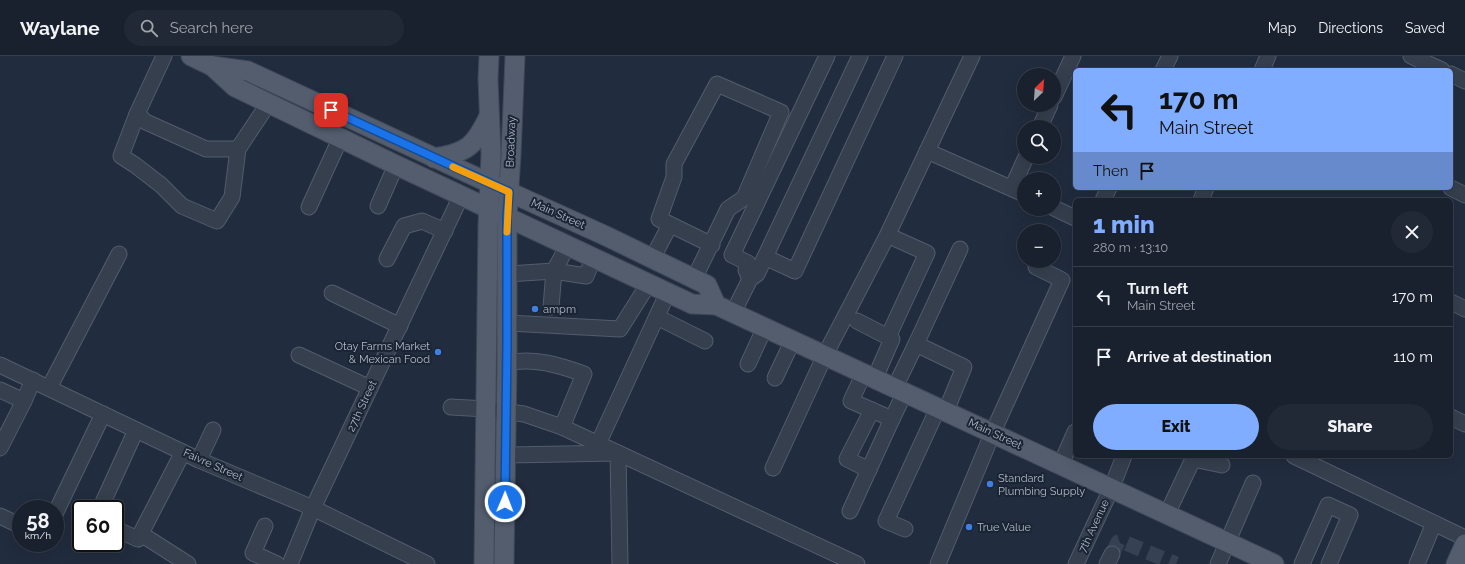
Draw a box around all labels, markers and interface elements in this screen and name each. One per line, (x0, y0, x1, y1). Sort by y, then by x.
search box (124, 10, 404, 46)
text: Waylane (20, 17, 100, 39)
icon: search (138, 17, 160, 39)
text: Search here (170, 19, 253, 37)
text: Map (1268, 20, 1296, 36)
text: Directions (1318, 20, 1383, 36)
text: Saved (1405, 20, 1445, 36)
north arrow (1017, 68, 1061, 112)
map controls (1017, 68, 1061, 268)
text: 170 m (1159, 83, 1239, 116)
icon: left (1093, 84, 1145, 136)
pin (314, 93, 348, 127)
icon: arrive (320, 99, 342, 121)
street label: Broadway (504, 116, 518, 168)
text: Main Street (1159, 117, 1253, 138)
button: search (1017, 120, 1061, 164)
icon: arrive (1136, 160, 1158, 182)
text: Then (1093, 162, 1128, 180)
button: + (1017, 172, 1061, 216)
street label: Main Street (529, 196, 587, 232)
text: 1 min (1093, 210, 1155, 239)
button: close (1391, 211, 1433, 253)
button: − (1017, 224, 1061, 268)
text: 280 m · 13:10 (1093, 240, 1168, 255)
text: Turn left (1127, 280, 1188, 298)
icon: left (1093, 286, 1115, 308)
text: 170 m (1392, 288, 1433, 306)
text: Main Street (1127, 298, 1195, 313)
place label: ampm (543, 303, 576, 316)
marker: ampm (530, 304, 540, 314)
place label: Otay Farms Market & Mexican Food (335, 340, 430, 366)
icon: arrive (1093, 346, 1115, 368)
marker: Otay Farms Market & Mexican Food (433, 347, 443, 357)
text: Arrive at destination (1127, 348, 1272, 366)
text: 110 m (1393, 348, 1433, 366)
street label: 27th Street (344, 378, 380, 434)
button: Exit (1093, 404, 1259, 450)
button: Share (1267, 404, 1433, 450)
street label: Main Street (966, 416, 1024, 452)
street label: Faivre Street (181, 446, 245, 484)
place label: Standard Plumbing Supply (998, 472, 1085, 498)
marker: Standard Plumbing Supply (985, 479, 995, 489)
position arrow (484, 481, 526, 523)
street label: 7th Avenue (1076, 497, 1112, 555)
speed limit sign: 60 (72, 500, 124, 552)
text: 58 (26, 509, 50, 533)
place label: True Value (977, 521, 1031, 534)
marker: True Value (964, 522, 974, 532)
text: km/h (25, 530, 51, 541)

